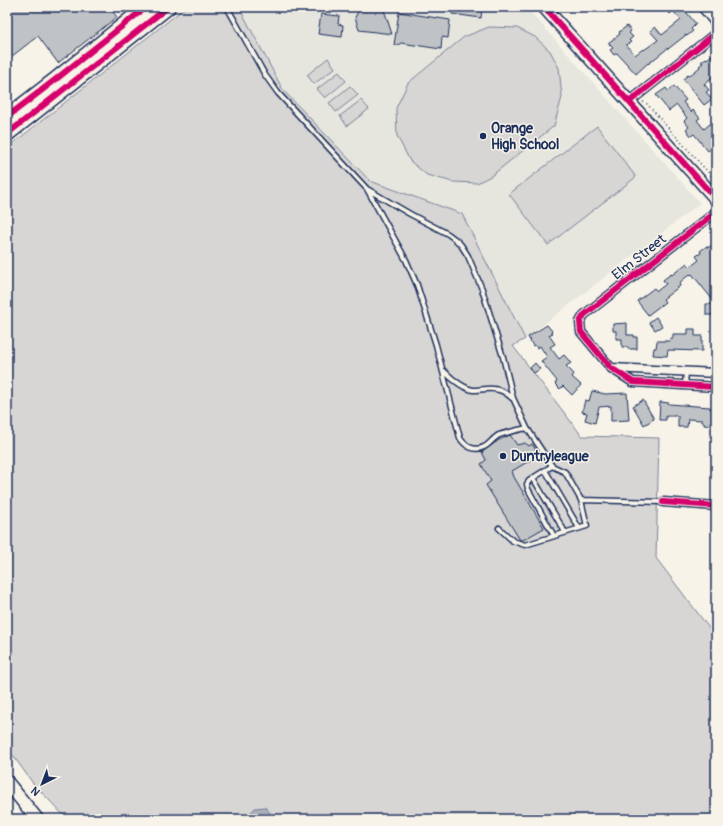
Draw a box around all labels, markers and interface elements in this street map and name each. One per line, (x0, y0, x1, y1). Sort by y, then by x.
place label: Orange High School (491, 120, 559, 153)
marker: Orange High School (478, 131, 488, 141)
street label: Elm Street (609, 230, 670, 283)
place label: Duntryleague (511, 448, 590, 465)
marker: Duntryleague (498, 451, 508, 461)
north arrow (22, 764, 62, 804)
text: N (28, 783, 43, 798)

